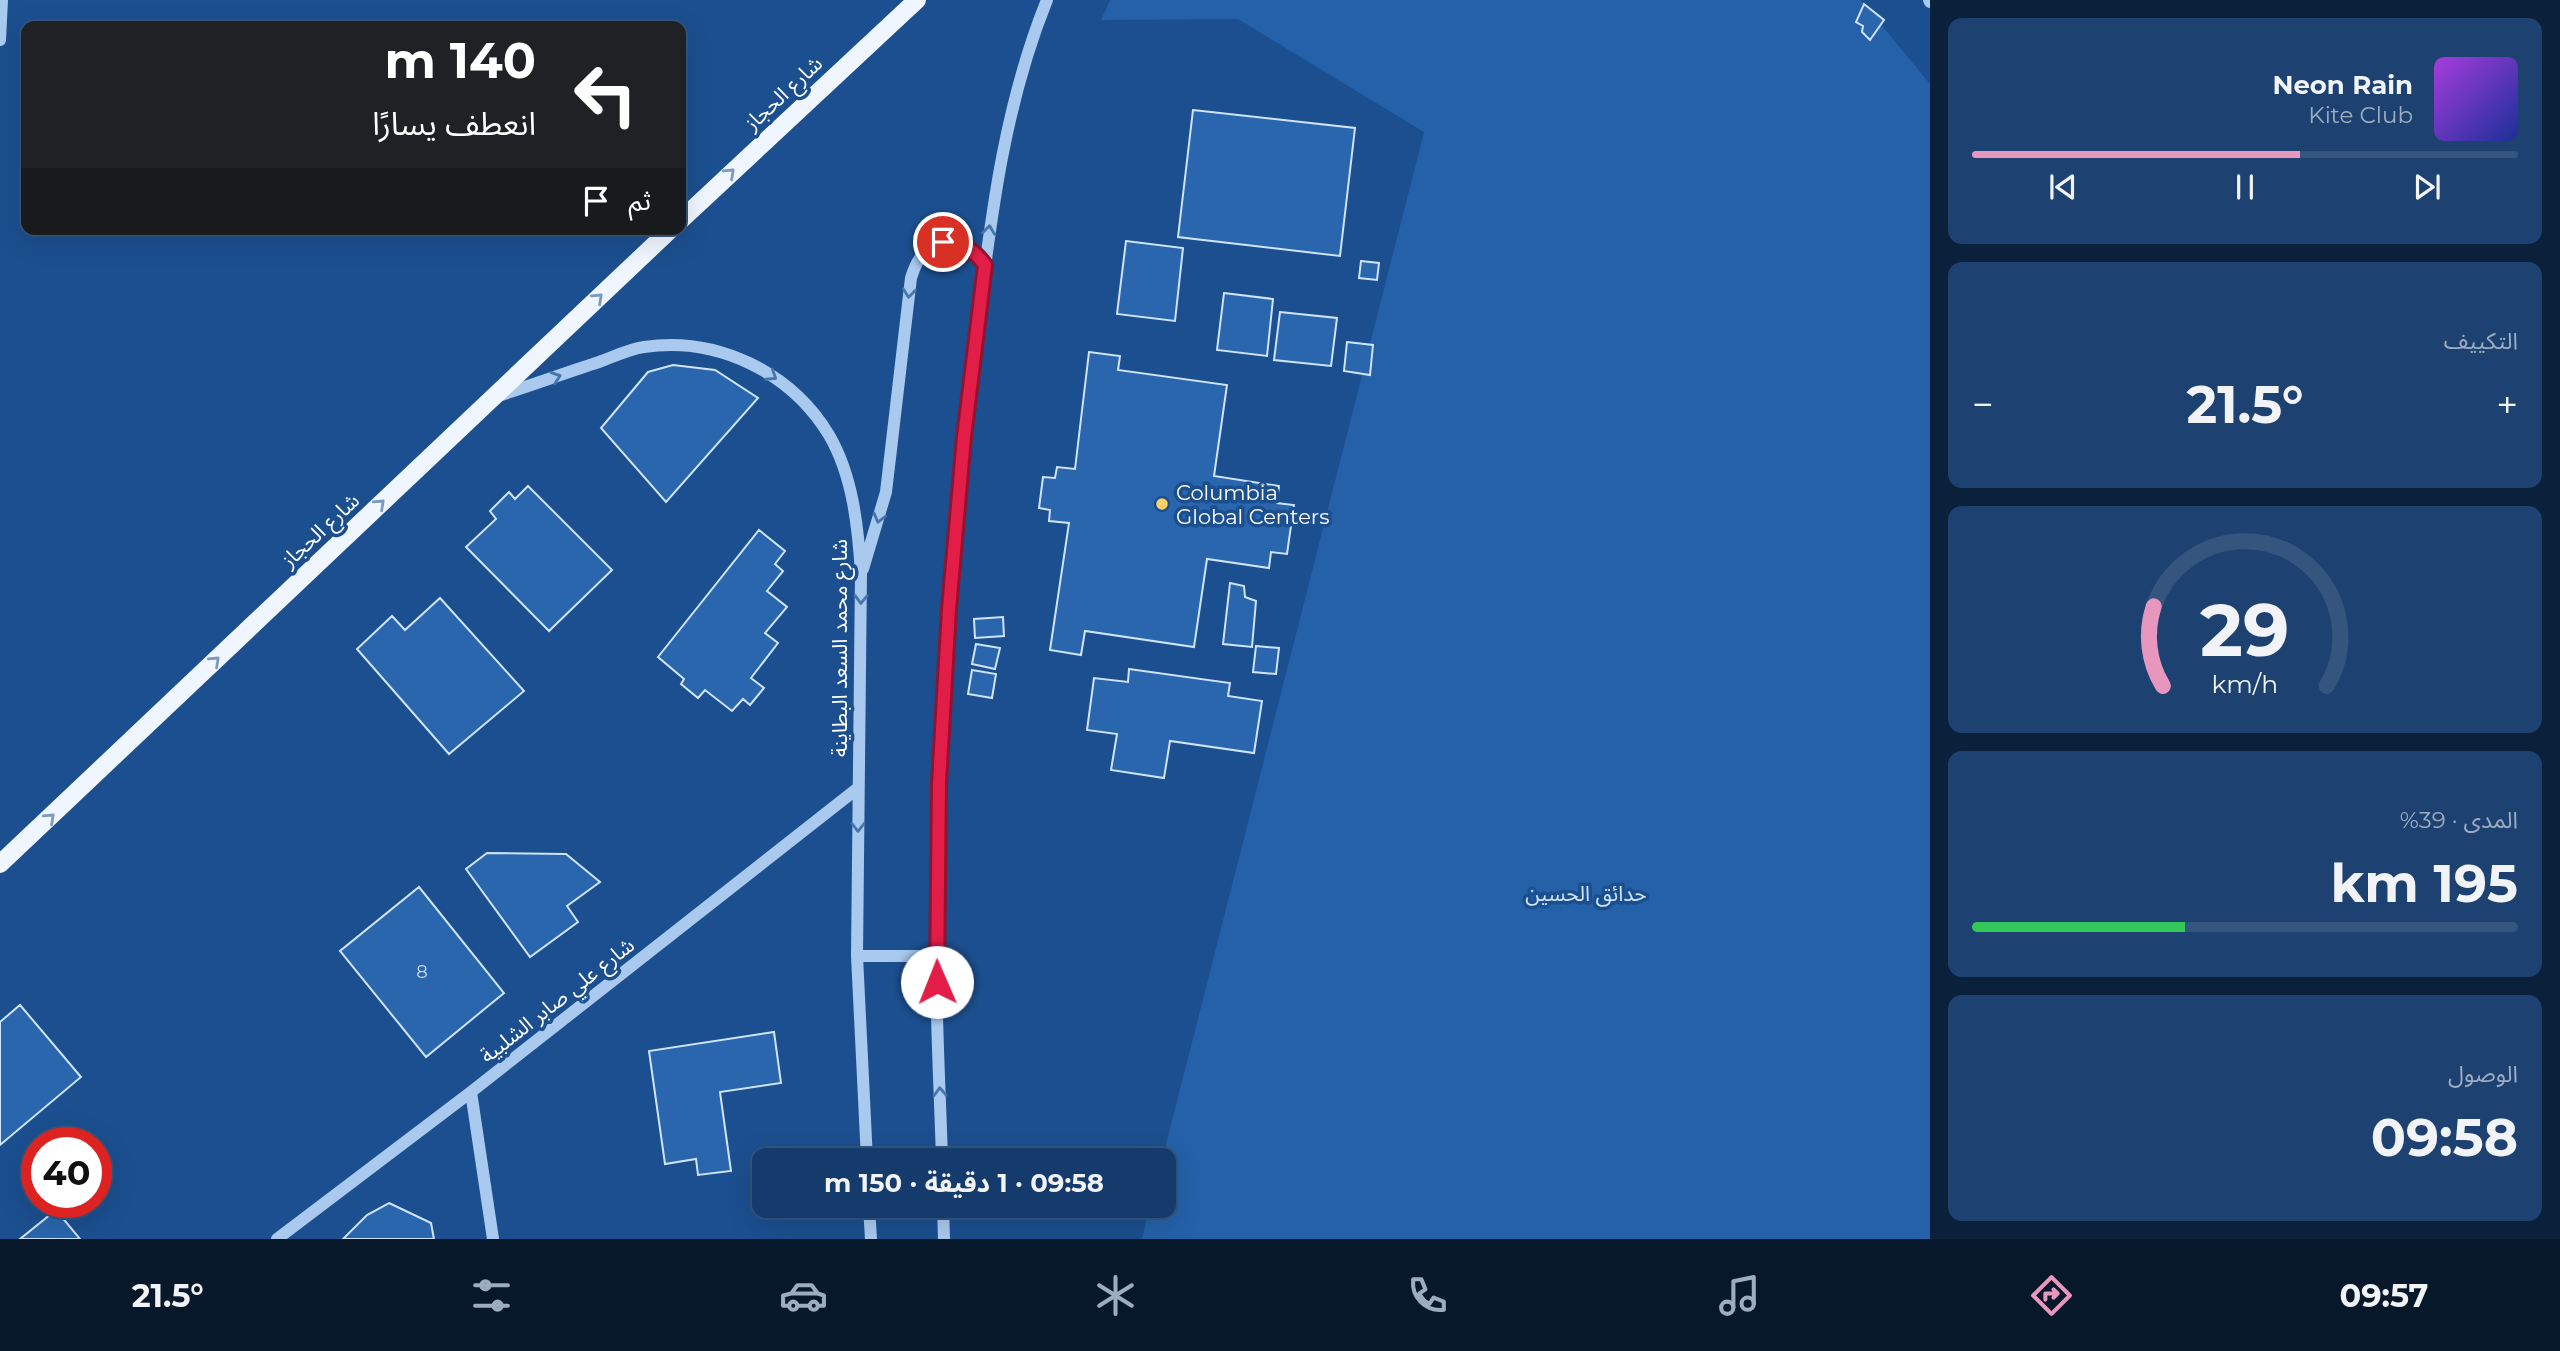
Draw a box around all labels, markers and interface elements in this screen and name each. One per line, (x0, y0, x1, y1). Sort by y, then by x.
text: 140 m (384, 31, 536, 90)
icon: left (560, 49, 651, 140)
street label: شارع الحجاز (738, 51, 829, 138)
text: Neon Rain (2272, 69, 2413, 101)
text: Kite Club (2308, 101, 2413, 129)
text: انعطف يسارًا (372, 104, 536, 143)
icon: previous (2044, 168, 2082, 206)
icon: pause (2226, 168, 2264, 206)
icon: next (2408, 168, 2446, 206)
one-way arrow (722, 169, 735, 182)
icon: arrive (577, 182, 615, 220)
text: ثم (629, 185, 651, 217)
pin (913, 212, 973, 272)
icon: arrive (924, 223, 962, 261)
one-way arrow (982, 224, 997, 236)
one-way arrow (902, 287, 917, 299)
one-way arrow (590, 293, 603, 306)
text: التكييف (2444, 327, 2518, 355)
one-way arrow (764, 367, 777, 380)
one-way arrow (549, 370, 561, 385)
text: 21.5° (2186, 373, 2304, 436)
text: − (1972, 381, 1994, 428)
text: + (2496, 381, 2518, 428)
place label: Columbia Global Centers (1176, 480, 1330, 529)
street label: شارع الحجاز (275, 488, 366, 575)
marker: Columbia Global Centers (1154, 496, 1170, 512)
one-way arrow (371, 500, 384, 513)
one-way arrow (873, 512, 887, 524)
street label: شارع محمد السعد البطاينة (827, 539, 855, 757)
text: 29 (2200, 586, 2290, 674)
one-way arrow (853, 594, 869, 605)
one-way arrow (206, 656, 219, 669)
text: km/h (2212, 668, 2278, 698)
text: المدى · 39% (2400, 806, 2518, 834)
one-way arrow (41, 813, 54, 826)
one-way arrow (850, 822, 866, 832)
text: 195 km (2330, 852, 2518, 915)
park label: حدائق الحسين (1525, 881, 1647, 907)
street label: شارع علي صابر الشلبية (475, 932, 641, 1071)
position arrow (900, 945, 974, 1019)
house number: 8 (416, 961, 428, 983)
text: الوصول (2448, 1060, 2518, 1088)
one-way arrow (932, 1086, 947, 1097)
text: 09:58 (2371, 1106, 2518, 1169)
speed limit sign: 40 (21, 1127, 112, 1218)
text: 09:58 · 1 دقيقة · 150 m (824, 1167, 1104, 1199)
icon: filters (467, 1271, 516, 1320)
icon: car (779, 1271, 828, 1320)
icon: climate (1091, 1271, 1140, 1320)
icon: phone (1403, 1271, 1452, 1320)
icon: music (1715, 1271, 1764, 1320)
icon: directions (2027, 1271, 2076, 1320)
text: 21.5° (132, 1276, 204, 1315)
text: 09:57 (2339, 1276, 2428, 1315)

